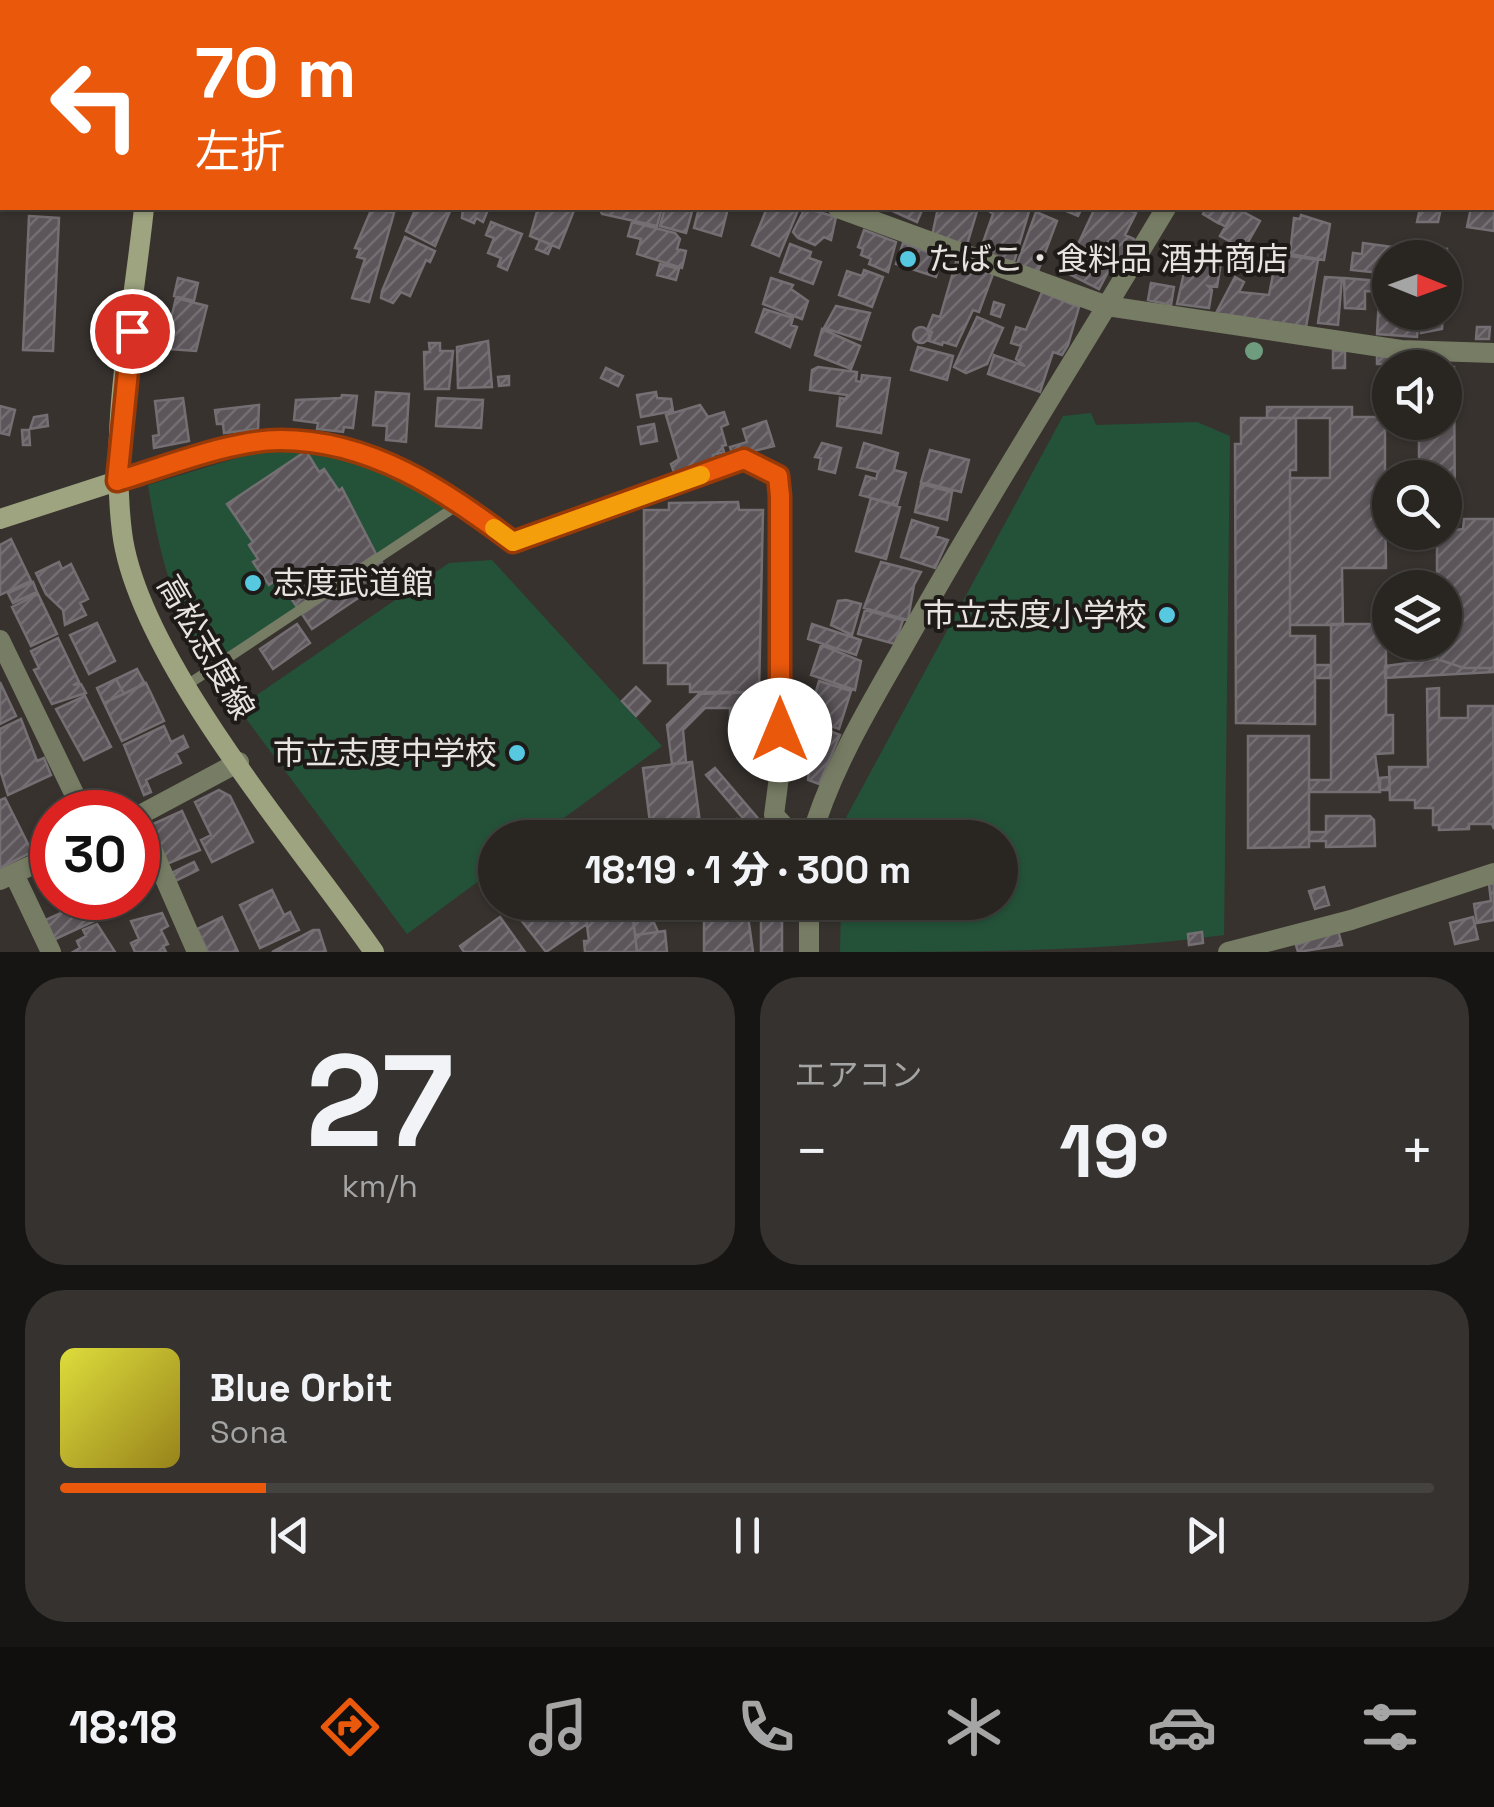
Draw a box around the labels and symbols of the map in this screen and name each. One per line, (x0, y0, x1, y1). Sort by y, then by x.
place label: たばこ・食料品 酒井商店 (928, 239, 1288, 279)
north arrow (1372, 240, 1462, 330)
marker: たばこ・食料品 酒井商店 (897, 248, 919, 270)
pin (90, 289, 175, 374)
place label: 志度武道館 (273, 563, 433, 603)
street label: 高松志度線 (149, 568, 263, 726)
marker: 志度武道館 (242, 572, 264, 594)
place label: 市立志度小学校 (923, 595, 1147, 635)
marker: 市立志度小学校 (1156, 604, 1178, 626)
position arrow (728, 678, 832, 782)
place label: 市立志度中学校 (273, 733, 497, 773)
marker: 市立志度中学校 (506, 742, 528, 764)
speed limit sign: 30 (30, 790, 160, 920)

